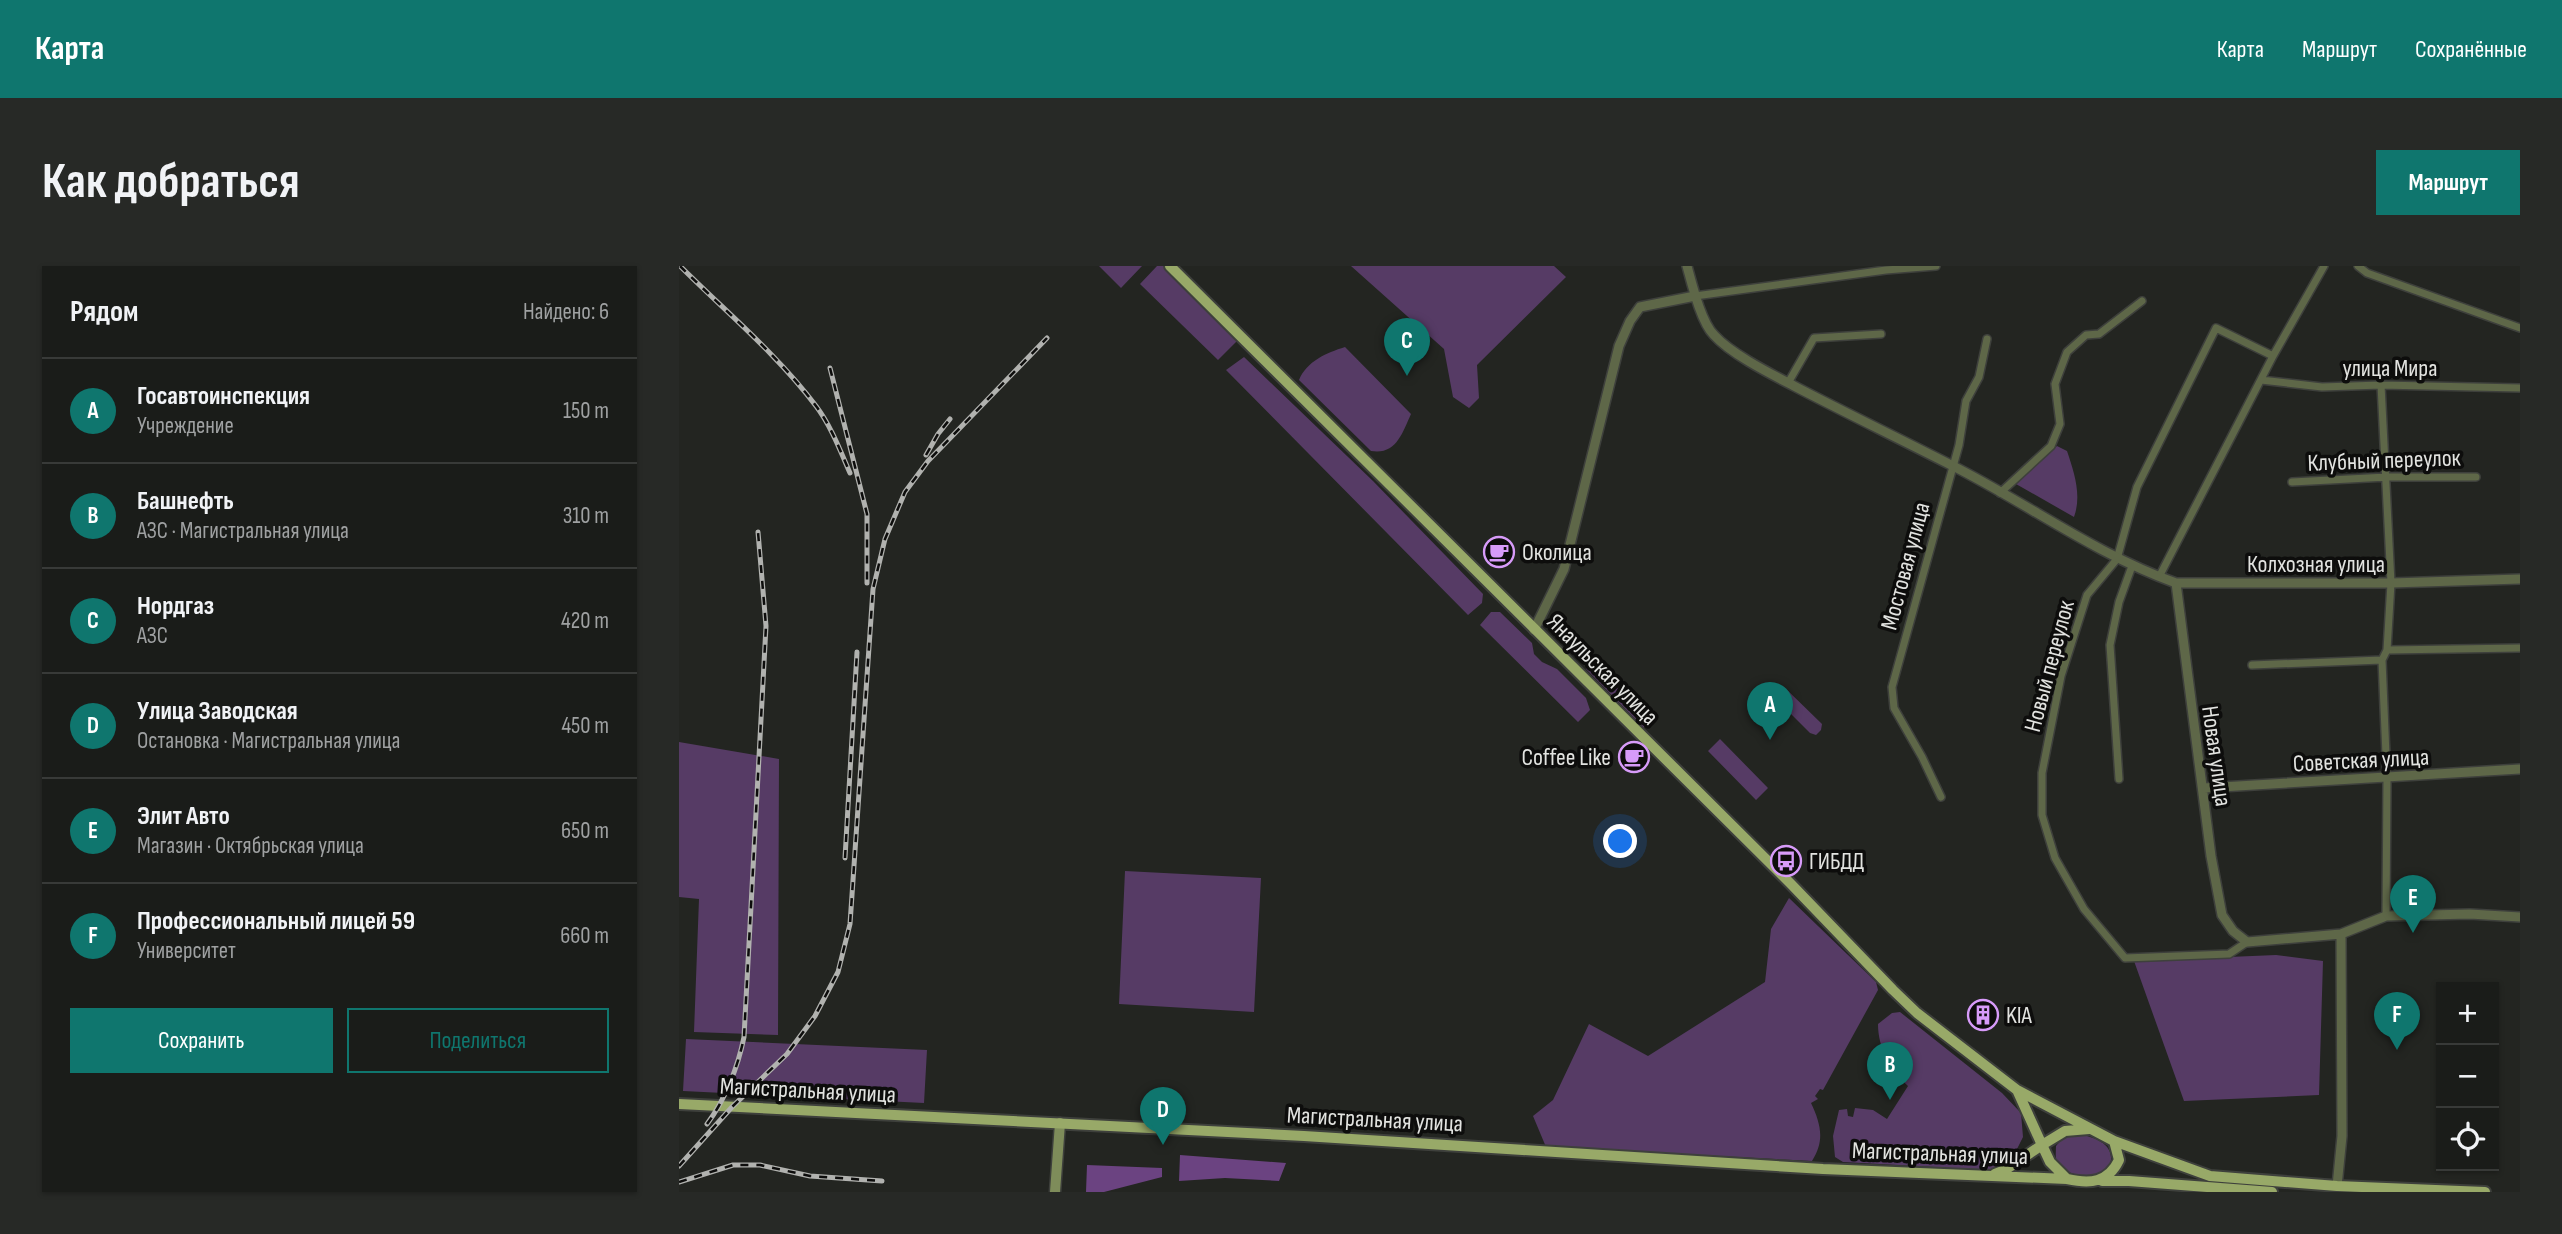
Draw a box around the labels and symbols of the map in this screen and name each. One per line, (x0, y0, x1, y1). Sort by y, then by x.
pin: C (1384, 318, 1430, 376)
street label: улица Мира (2343, 354, 2437, 383)
street label: Клубный переулок (2307, 443, 2462, 478)
street label: Мостовая улица (1875, 499, 1936, 633)
cafe icon: Околица (1482, 535, 1516, 569)
place label: Околица (1522, 538, 1592, 567)
street label: Колхозная улица (2247, 550, 2385, 579)
street label: Новый переулок (2018, 596, 2081, 735)
street label: Янаульская улица (1541, 608, 1664, 731)
pin: A (1747, 682, 1793, 740)
street label: Новая улица (2195, 704, 2238, 808)
cafe icon: Coffee Like (1617, 740, 1651, 774)
street label: Советская улица (2292, 742, 2430, 779)
place label: Coffee Like (1522, 743, 1611, 772)
your location (1603, 824, 1637, 858)
bus stop icon: ГИБДД (1769, 844, 1803, 878)
place label: ГИБДД (1809, 847, 1864, 876)
pin: E (2390, 875, 2436, 933)
pin: F (2374, 992, 2420, 1050)
building icon: KIA (1966, 998, 2000, 1032)
place label: KIA (2006, 1001, 2033, 1030)
pin: B (1867, 1042, 1913, 1100)
street label: Магистральная улица (719, 1071, 897, 1110)
pin: D (1140, 1087, 1186, 1145)
street label: Магистральная улица (1286, 1100, 1464, 1139)
street label: Магистральная улица (1851, 1136, 2029, 1171)

